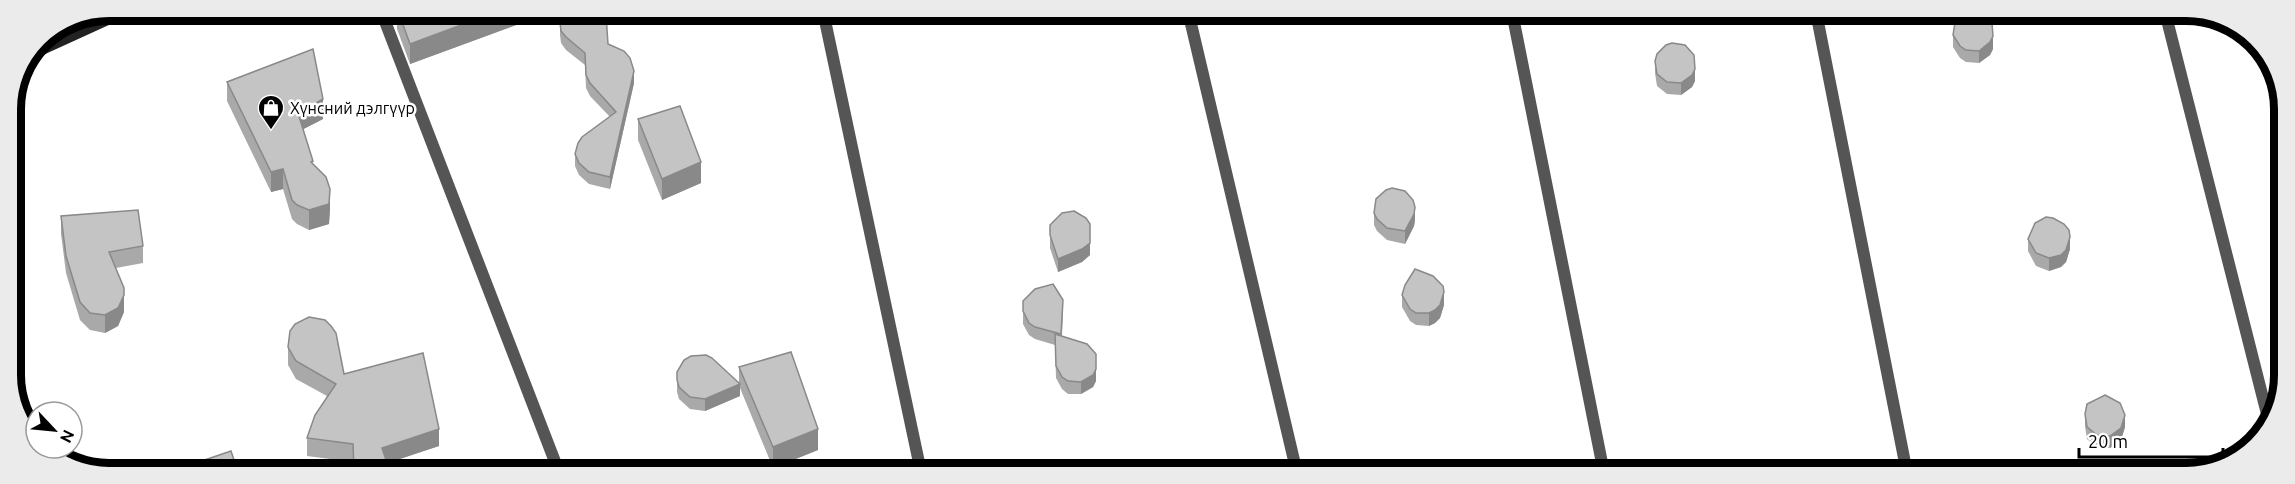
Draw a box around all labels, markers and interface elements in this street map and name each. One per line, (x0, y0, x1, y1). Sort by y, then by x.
shop icon: Хүнсний дэлгүүр (256, 93, 286, 131)
place label: Хүнсний дэлгүүр (290, 99, 415, 117)
north arrow (24, 400, 84, 460)
scale bar (2079, 421, 2223, 459)
text: N (57, 427, 78, 446)
text: 20 m (2088, 431, 2128, 451)

